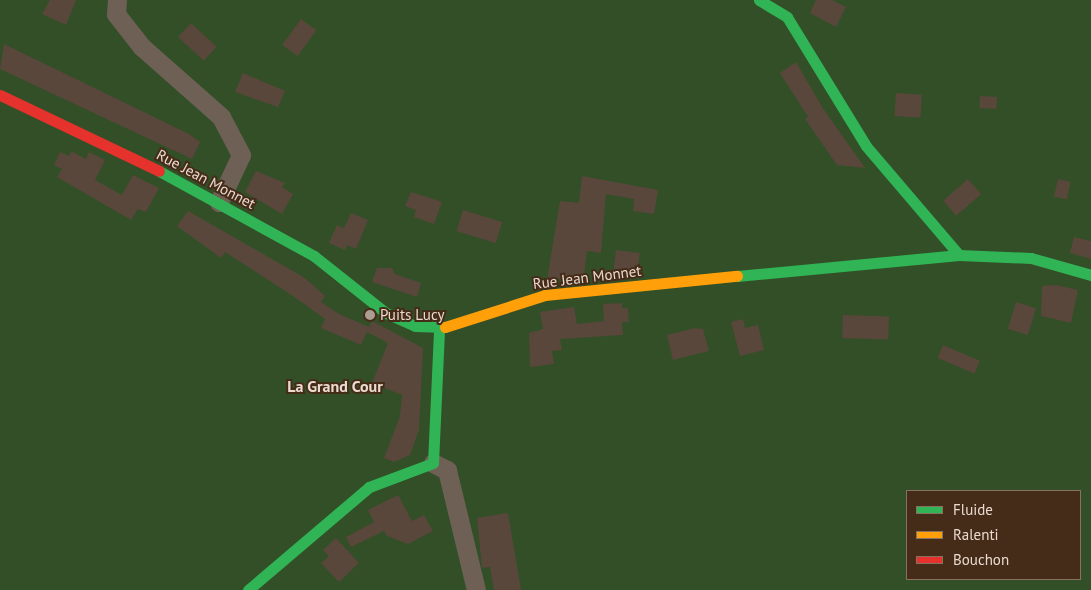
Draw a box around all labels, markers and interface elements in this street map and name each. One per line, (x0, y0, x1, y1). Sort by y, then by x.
street label: Rue Jean Monnet (154, 145, 258, 213)
street label: Rue Jean Monnet (532, 261, 642, 293)
place label: Puits Lucy (380, 306, 444, 324)
marker: Puits Lucy (364, 309, 376, 321)
district label: La Grand Cour (287, 376, 383, 396)
legend (906, 490, 1081, 580)
text: Fluide (953, 500, 993, 519)
text: Ralenti (953, 525, 999, 544)
text: Bouchon (953, 550, 1009, 569)

